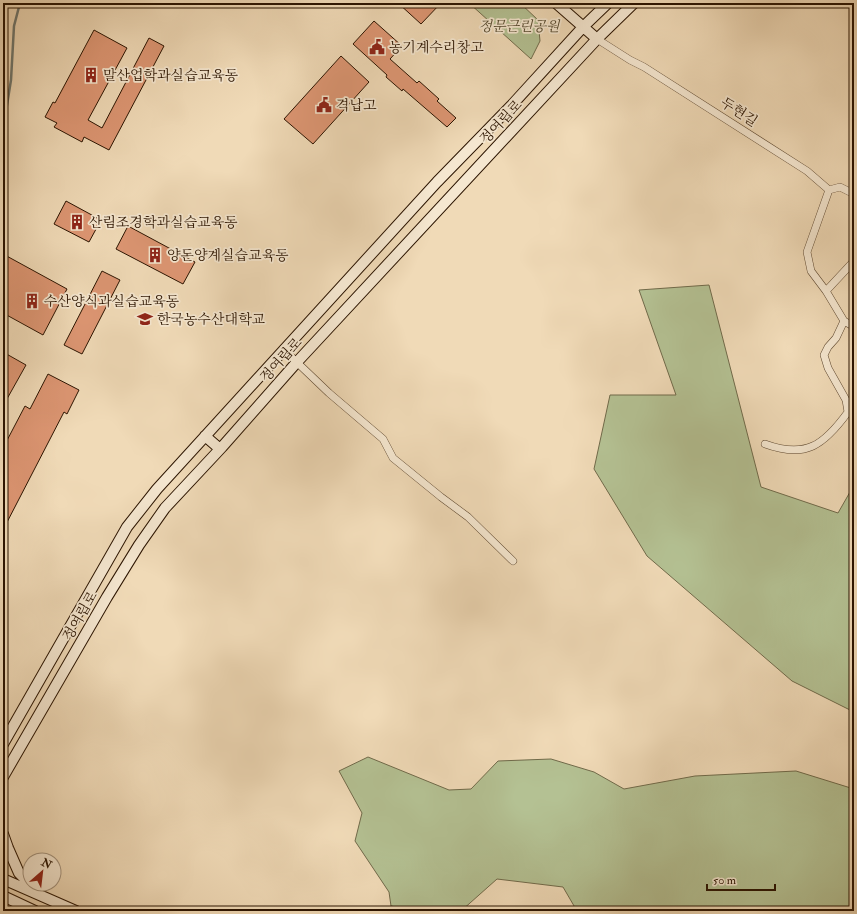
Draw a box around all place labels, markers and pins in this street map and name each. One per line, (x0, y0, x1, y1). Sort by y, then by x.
public building icon: 농기계수리창고 (368, 38, 386, 56)
place label: 농기계수리창고 (389, 39, 484, 56)
building icon: 말산업학과실습교육동 (82, 66, 100, 84)
place label: 말산업학과실습교육동 (103, 67, 239, 84)
public building icon: 격납고 (315, 96, 333, 114)
place label: 격납고 (336, 97, 377, 114)
building icon: 산림조경학과실습교육동 (68, 213, 86, 231)
place label: 산림조경학과실습교육동 (89, 214, 238, 231)
building icon: 양돈양계실습교육동 (146, 246, 164, 264)
place label: 양돈양계실습교육동 (167, 247, 289, 264)
building icon: 수산양식과실습교육동 (23, 292, 41, 310)
place label: 수산양식과실습교육동 (44, 293, 180, 310)
school or university icon: 한국농수산대학교 (136, 310, 154, 328)
place label: 한국농수산대학교 (157, 311, 266, 328)

